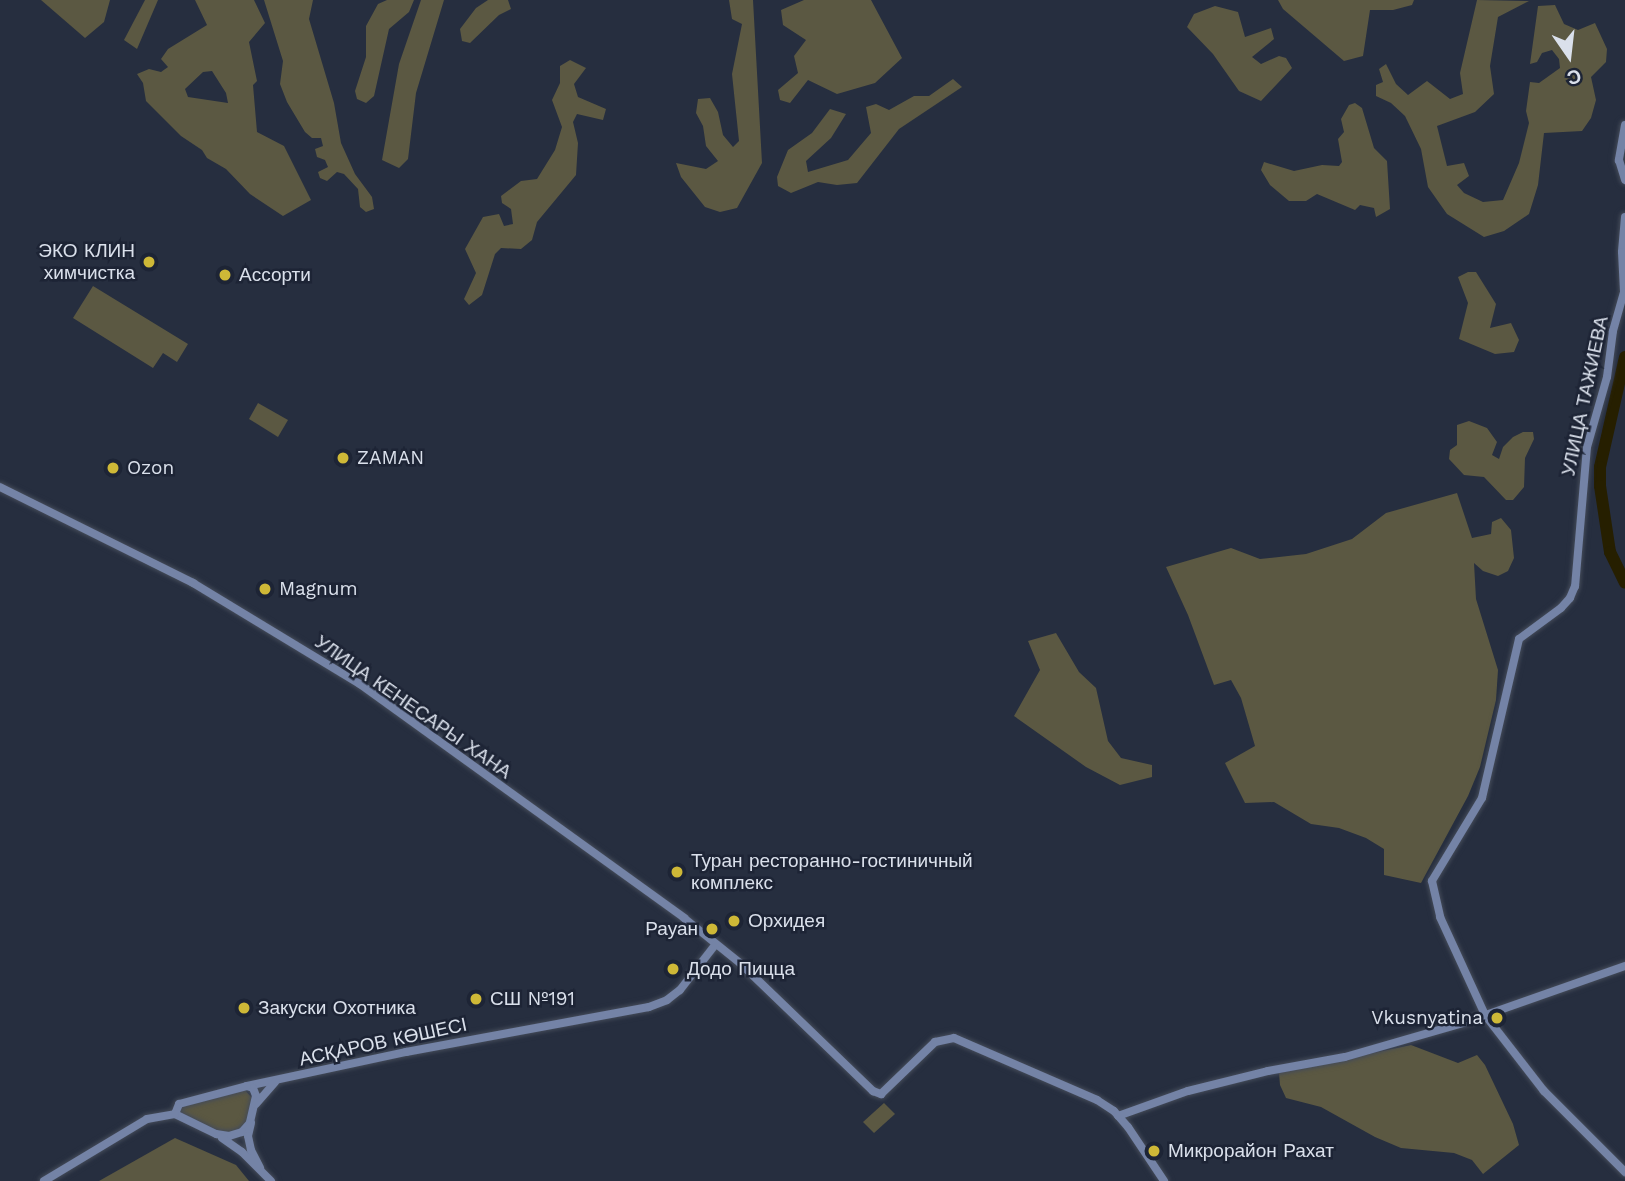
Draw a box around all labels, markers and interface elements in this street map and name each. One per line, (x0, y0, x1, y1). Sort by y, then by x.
north arrow (1534, 21, 1604, 91)
text: С (1565, 64, 1584, 90)
place label: ЭКО КЛИН химчистка (38, 240, 135, 284)
marker: ЭКО КЛИН химчистка (141, 254, 157, 270)
place label: Ассорти (239, 264, 311, 286)
marker: Ассорти (217, 267, 233, 283)
street label: УЛИЦА ТАЖИЕВА (1557, 314, 1613, 478)
place label: ZAMAN (357, 447, 424, 469)
marker: ZAMAN (335, 450, 351, 466)
place label: Ozon (127, 457, 174, 479)
marker: Ozon (105, 460, 121, 476)
place label: Magnum (279, 578, 358, 600)
marker: Magnum (257, 581, 273, 597)
street label: УЛИЦА КЕНЕСАРЫ ХАНА (310, 630, 516, 784)
place label: Туран ресторанно-гостиничный комплекс (691, 850, 973, 894)
marker: Туран ресторанно-гостиничный комплекс (669, 864, 685, 880)
place label: Орхидея (748, 910, 825, 932)
marker: Орхидея (726, 913, 742, 929)
place label: Рауан (645, 918, 698, 940)
marker: Рауан (704, 921, 720, 937)
place label: Додо Пицца (687, 958, 795, 980)
marker: Додо Пицца (665, 961, 681, 977)
place label: СШ №191 (490, 988, 575, 1010)
marker: СШ №191 (468, 991, 484, 1007)
place label: Закуски Охотника (258, 997, 416, 1019)
marker: Закуски Охотника (236, 1000, 252, 1016)
place label: Vkusnyatina (1371, 1007, 1483, 1029)
marker: Vkusnyatina (1489, 1010, 1505, 1026)
street label: АСҚАРОВ КӨШЕСІ (297, 1013, 469, 1071)
place label: Микрорайон Рахат (1168, 1140, 1334, 1162)
marker: Микрорайон Рахат (1146, 1143, 1162, 1159)

